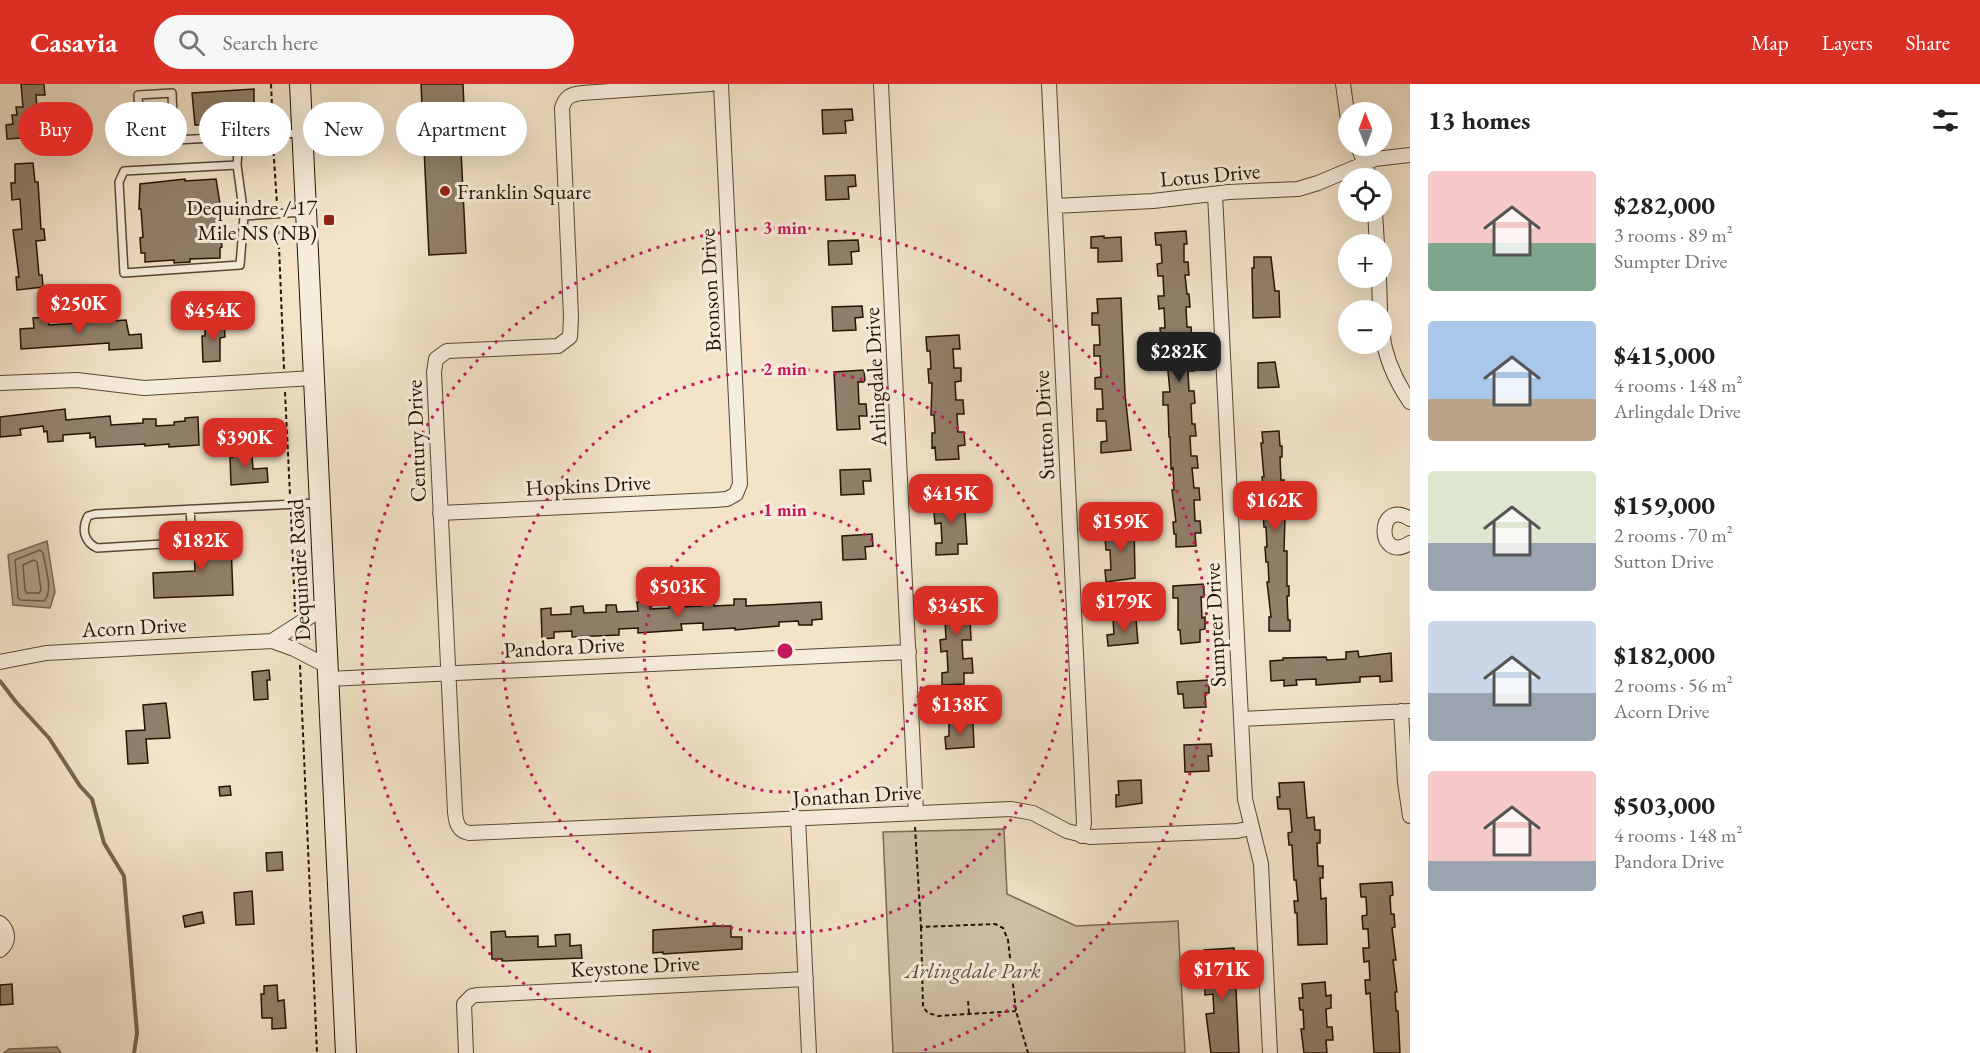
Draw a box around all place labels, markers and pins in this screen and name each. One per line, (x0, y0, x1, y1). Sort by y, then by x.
place label: Franklin Square (457, 177, 591, 206)
marker: Franklin Square (438, 184, 452, 198)
place label: Dequindre / 17 Mile NS (NB) (186, 193, 317, 247)
marker: Dequindre / 17 Mile NS (NB) (322, 213, 336, 227)
pin: $250K (37, 284, 121, 335)
pin: $454K (171, 291, 255, 342)
pin: $282K (1137, 332, 1221, 383)
pin: $390K (203, 418, 287, 469)
pin: $415K (909, 474, 993, 525)
pin: $162K (1233, 481, 1317, 532)
pin: $159K (1079, 502, 1163, 553)
pin: $182K (159, 521, 243, 572)
pin: $503K (636, 567, 720, 618)
pin: $179K (1082, 582, 1166, 633)
pin: $345K (914, 586, 998, 637)
centre of rings (775, 641, 795, 661)
pin: $138K (918, 685, 1002, 736)
pin: $171K (1180, 950, 1264, 1001)

